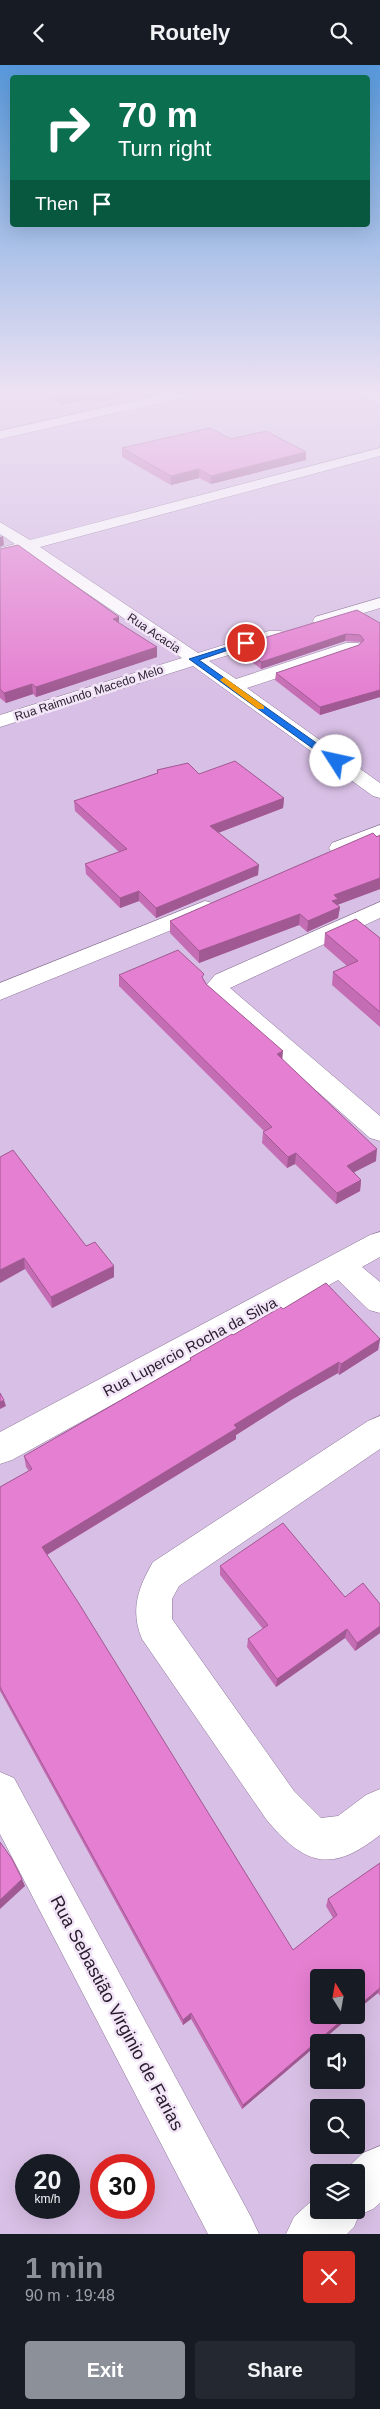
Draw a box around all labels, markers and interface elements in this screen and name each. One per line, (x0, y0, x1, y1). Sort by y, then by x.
icon: back (25, 19, 53, 47)
icon: search (327, 19, 355, 47)
text: Routely (150, 20, 230, 45)
icon: right (35, 95, 100, 160)
text: 70 m (118, 95, 198, 134)
text: Turn right (118, 136, 211, 161)
icon: arrive (88, 190, 116, 218)
text: Then (35, 193, 78, 214)
street label: Rua Acacia (125, 610, 183, 656)
pin (225, 622, 267, 664)
icon: arrive (232, 629, 260, 657)
street label: Rua Raimundo Macedo Melo (13, 662, 165, 724)
position arrow (309, 734, 361, 786)
street label: Rua Lupercio Rocha da Silva (100, 1293, 280, 1400)
street label: Rua Sebastião Virginio de Farias (46, 1892, 188, 2134)
north arrow (310, 1969, 365, 2024)
map controls (310, 1969, 365, 2219)
button: sound (310, 2034, 365, 2089)
button: search (310, 2099, 365, 2154)
speed limit sign: 30 (90, 2154, 155, 2219)
button: layers (310, 2164, 365, 2219)
text: 20 (34, 2166, 61, 2194)
text: km/h (34, 2192, 61, 2206)
text: 1 min (25, 2251, 103, 2284)
button: close (303, 2251, 355, 2303)
text: 90 m · 19:48 (25, 2287, 115, 2304)
button: Exit (25, 2341, 185, 2399)
button: Share (195, 2341, 355, 2399)

